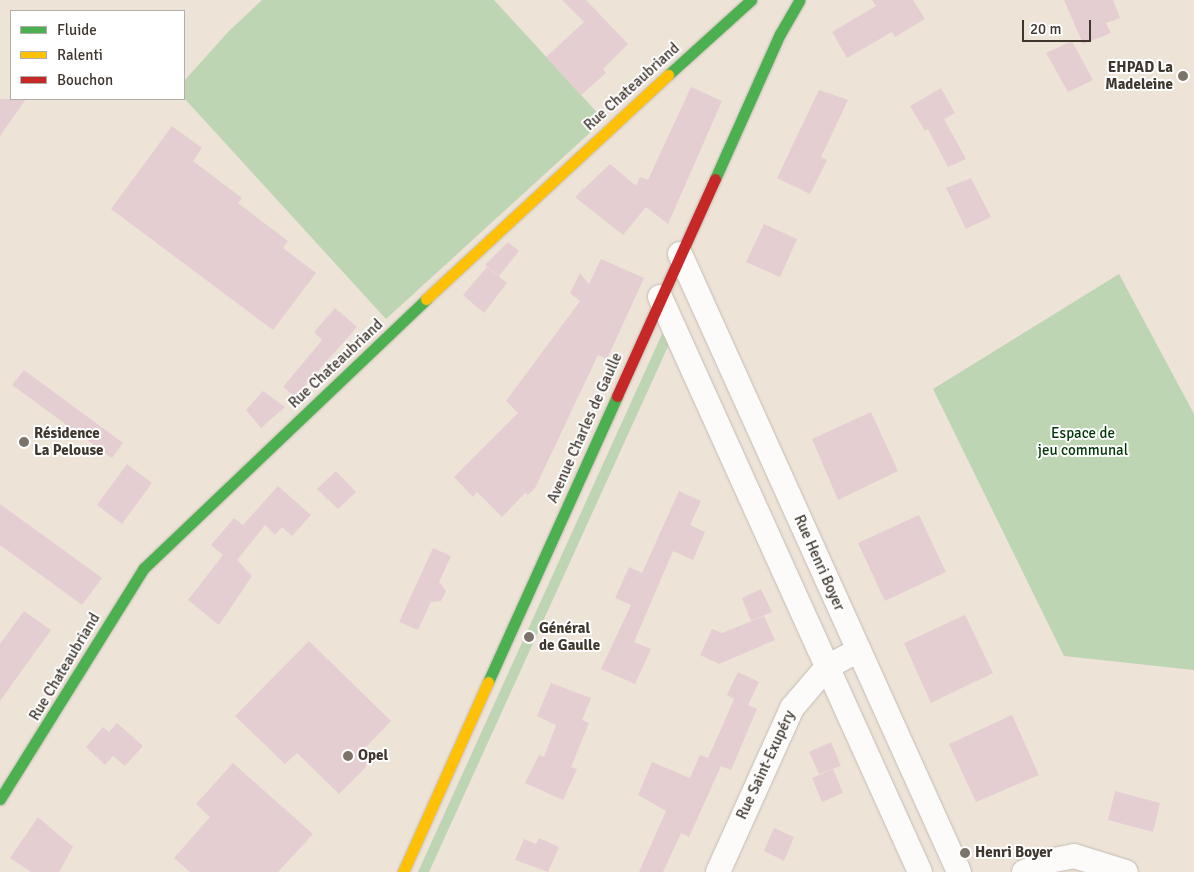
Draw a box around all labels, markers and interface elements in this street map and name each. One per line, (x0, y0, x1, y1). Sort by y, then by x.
legend (10, 10, 185, 100)
scale bar (1024, 10, 1093, 42)
text: 20 m (1030, 20, 1061, 38)
text: Fluide (57, 21, 97, 39)
street label: Rue Chateaubriand (581, 39, 683, 135)
text: Ralenti (57, 46, 103, 64)
place label: EHPAD La Madeleine (1105, 58, 1173, 93)
marker: EHPAD La Madeleine (1177, 70, 1189, 82)
text: Bouchon (57, 71, 113, 89)
street label: Rue Chateaubriand (285, 316, 387, 412)
street label: Avenue Charles de Gaulle (544, 350, 626, 506)
place label: Résidence La Pelouse (34, 424, 103, 459)
park label: Espace de jeu communal (1038, 424, 1128, 459)
marker: Résidence La Pelouse (18, 436, 30, 448)
street label: Rue Henri Boyer (790, 512, 848, 614)
street label: Rue Chateaubriand (26, 610, 104, 724)
place label: Général de Gaulle (539, 619, 600, 654)
marker: Général de Gaulle (523, 631, 535, 643)
street label: Rue Saint-Exupéry (733, 708, 799, 822)
place label: Opel (358, 747, 388, 765)
marker: Opel (342, 750, 354, 762)
place label: Henri Boyer (975, 844, 1053, 862)
marker: Henri Boyer (959, 847, 971, 859)

